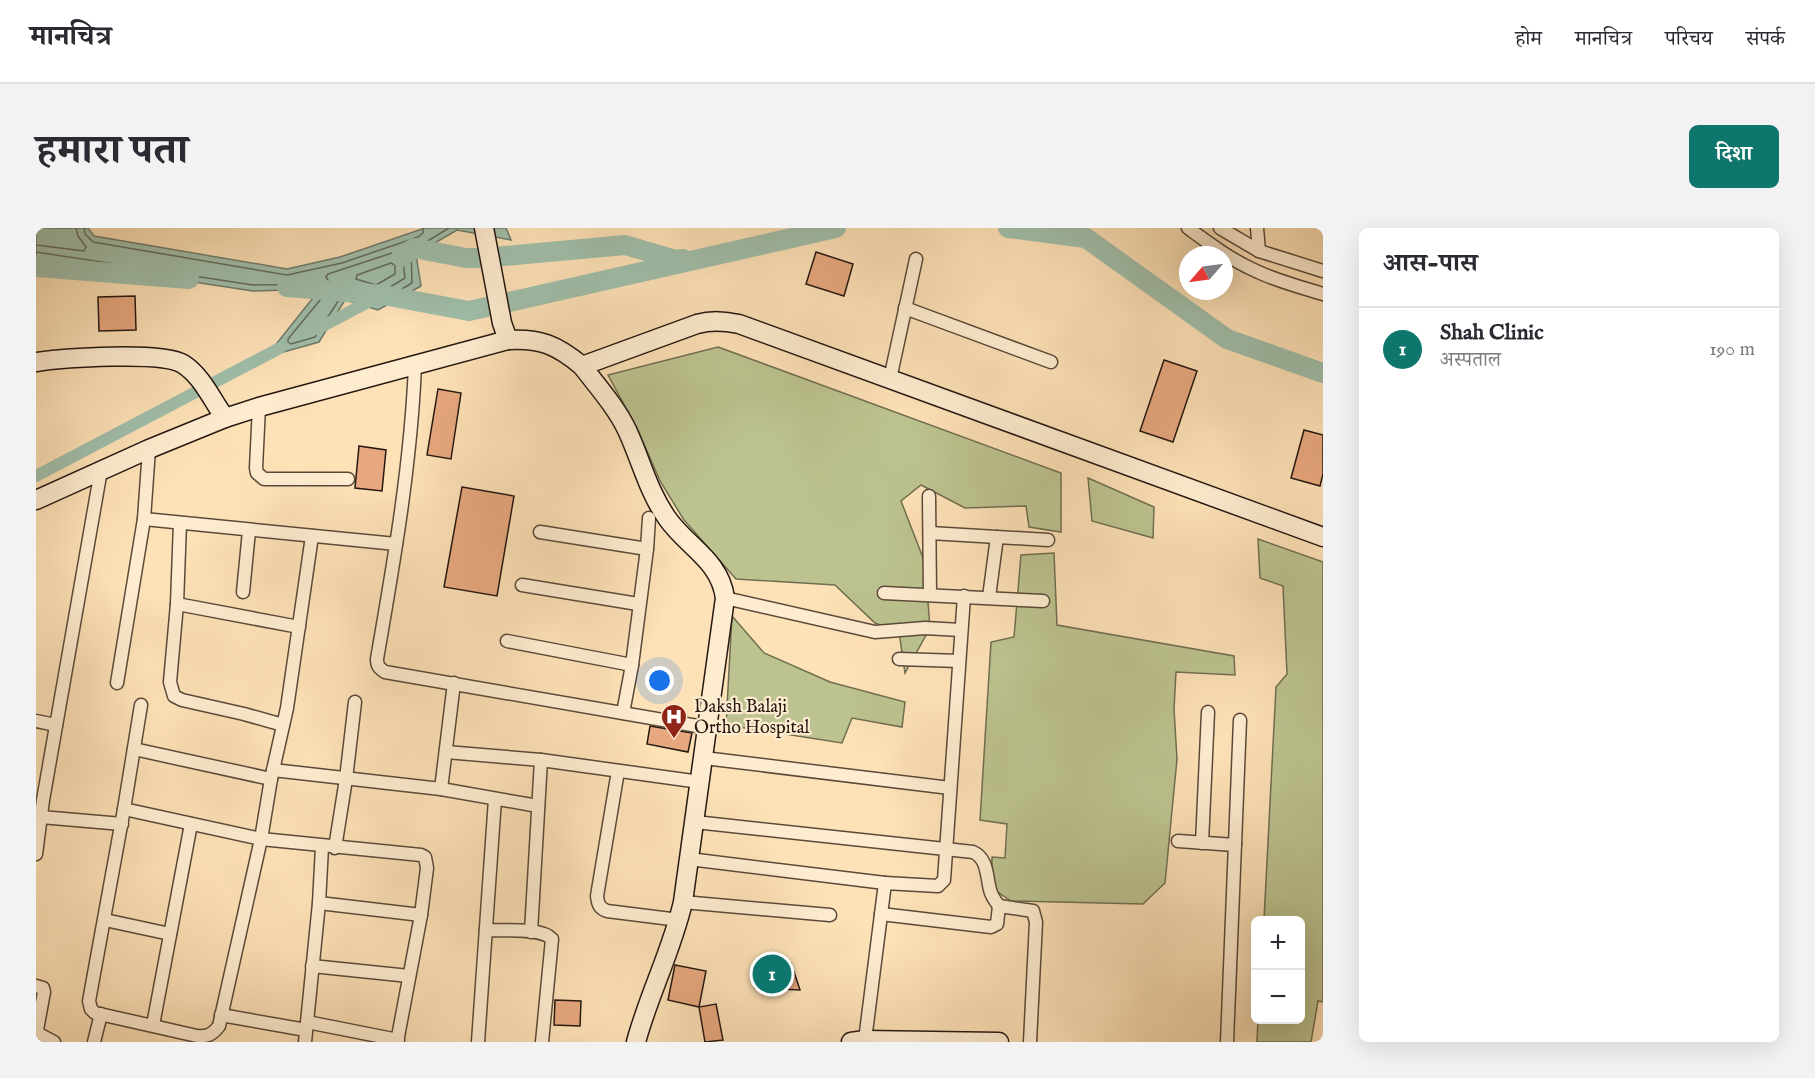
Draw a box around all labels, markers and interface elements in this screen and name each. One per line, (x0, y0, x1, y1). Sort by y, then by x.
text: मानचित्र (30, 20, 112, 55)
text: होम (1515, 26, 1542, 53)
text: मानचित्र (1575, 26, 1632, 53)
text: परिचय (1665, 26, 1713, 53)
text: संपर्क (1746, 26, 1785, 53)
text: हमारा पता (36, 125, 188, 178)
button: दिशा (1689, 125, 1779, 188)
north arrow (1179, 246, 1233, 300)
text: आस-पास (1383, 247, 1478, 280)
text: Shah Clinic (1440, 319, 1544, 347)
text: 1 (1399, 337, 1406, 362)
text: 190 m (1709, 337, 1755, 362)
text: अस्पताल (1440, 348, 1501, 373)
your location (645, 666, 674, 695)
place label: Daksh Balaji Ortho Hospital (694, 696, 809, 740)
hospital icon: Daksh Balaji Ortho Hospital (659, 702, 689, 740)
map controls (1251, 916, 1305, 1024)
button: + (1251, 916, 1305, 970)
pin: 1 (752, 952, 792, 996)
button: − (1251, 970, 1305, 1024)

